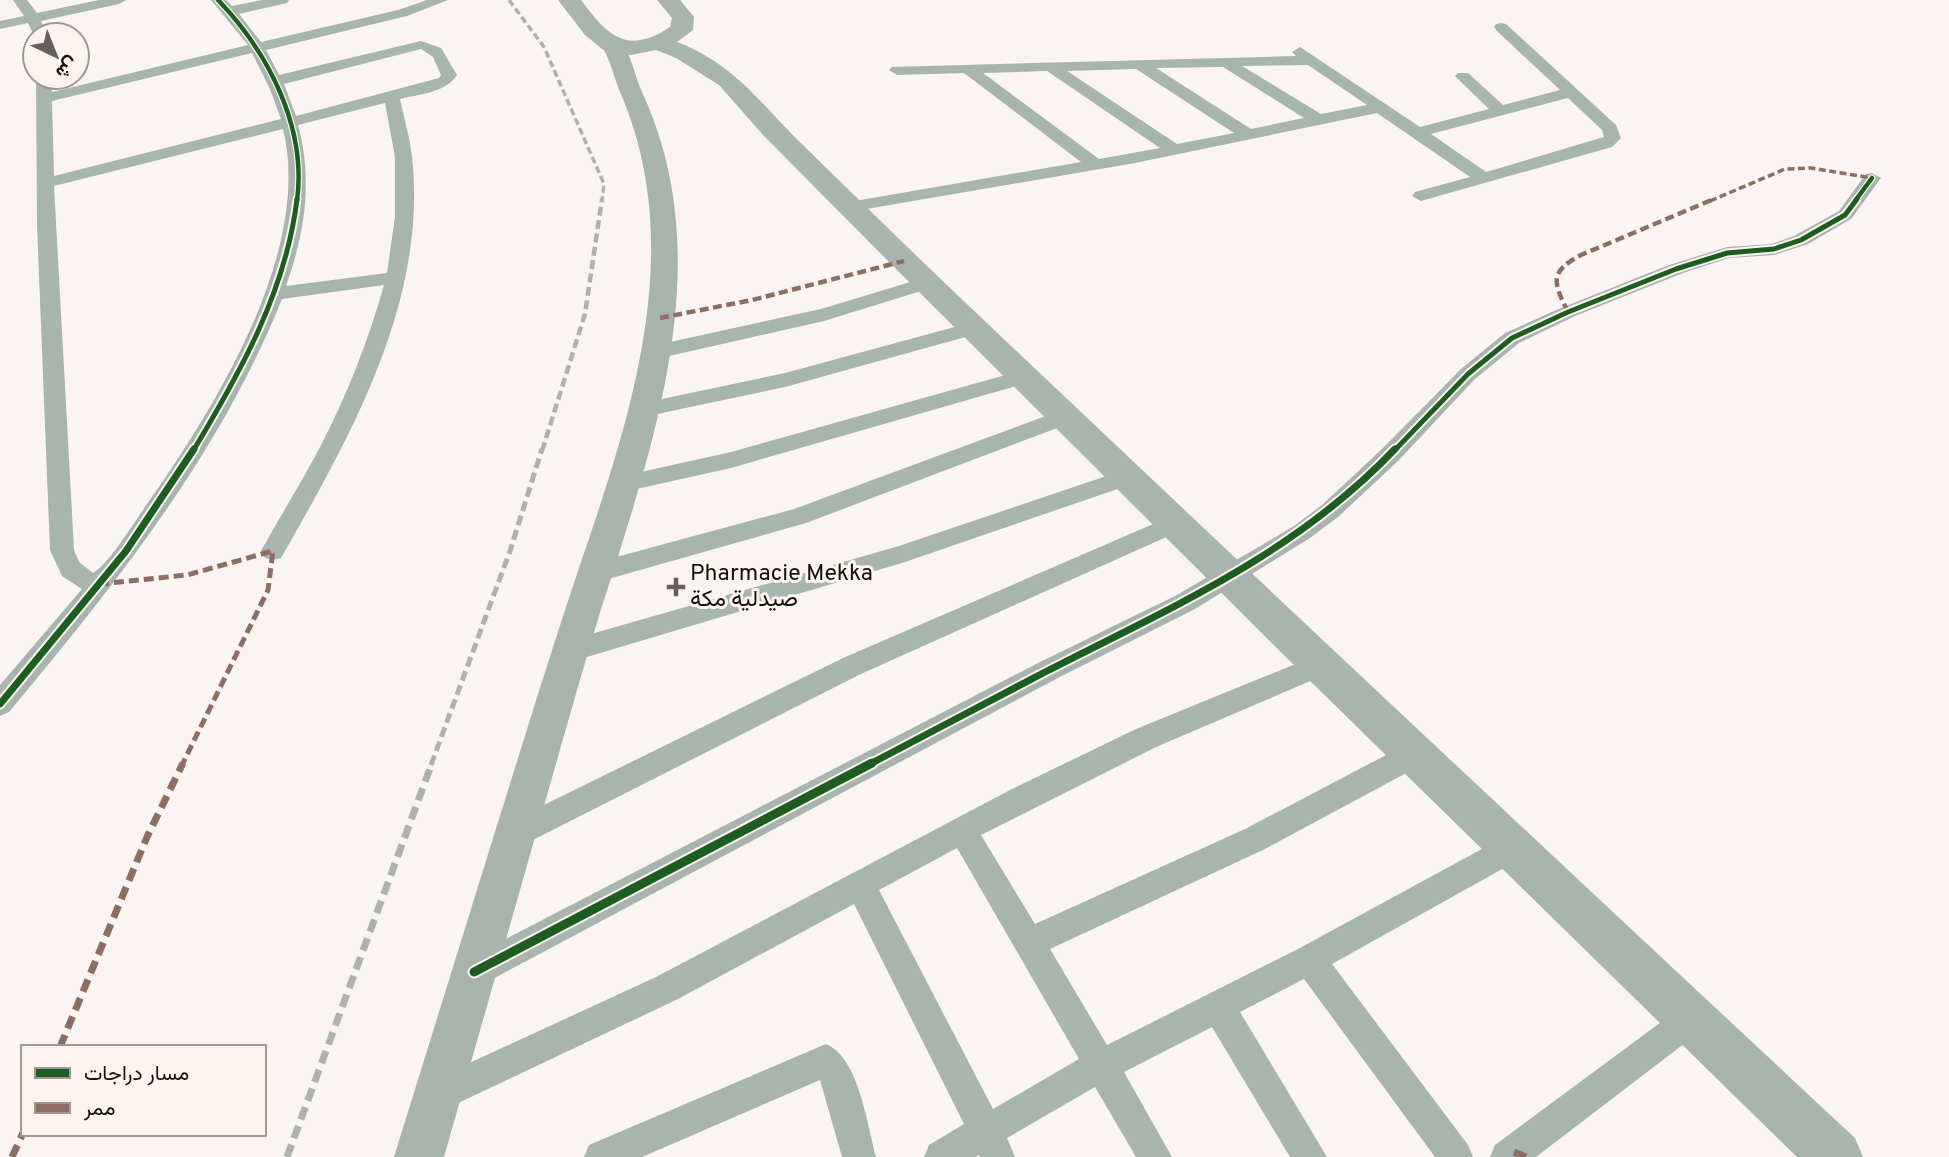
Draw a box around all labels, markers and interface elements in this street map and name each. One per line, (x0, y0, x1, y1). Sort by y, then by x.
north arrow (21, 21, 91, 91)
text: ش (50, 50, 83, 84)
place label: Pharmacie Mekka صيدلية مكة (690, 560, 873, 615)
marker: Pharmacie Mekka صيدلية مكة (668, 579, 684, 595)
legend (21, 1045, 266, 1136)
text: مسار دراجات (84, 1061, 189, 1088)
text: ممر (83, 1096, 115, 1123)

